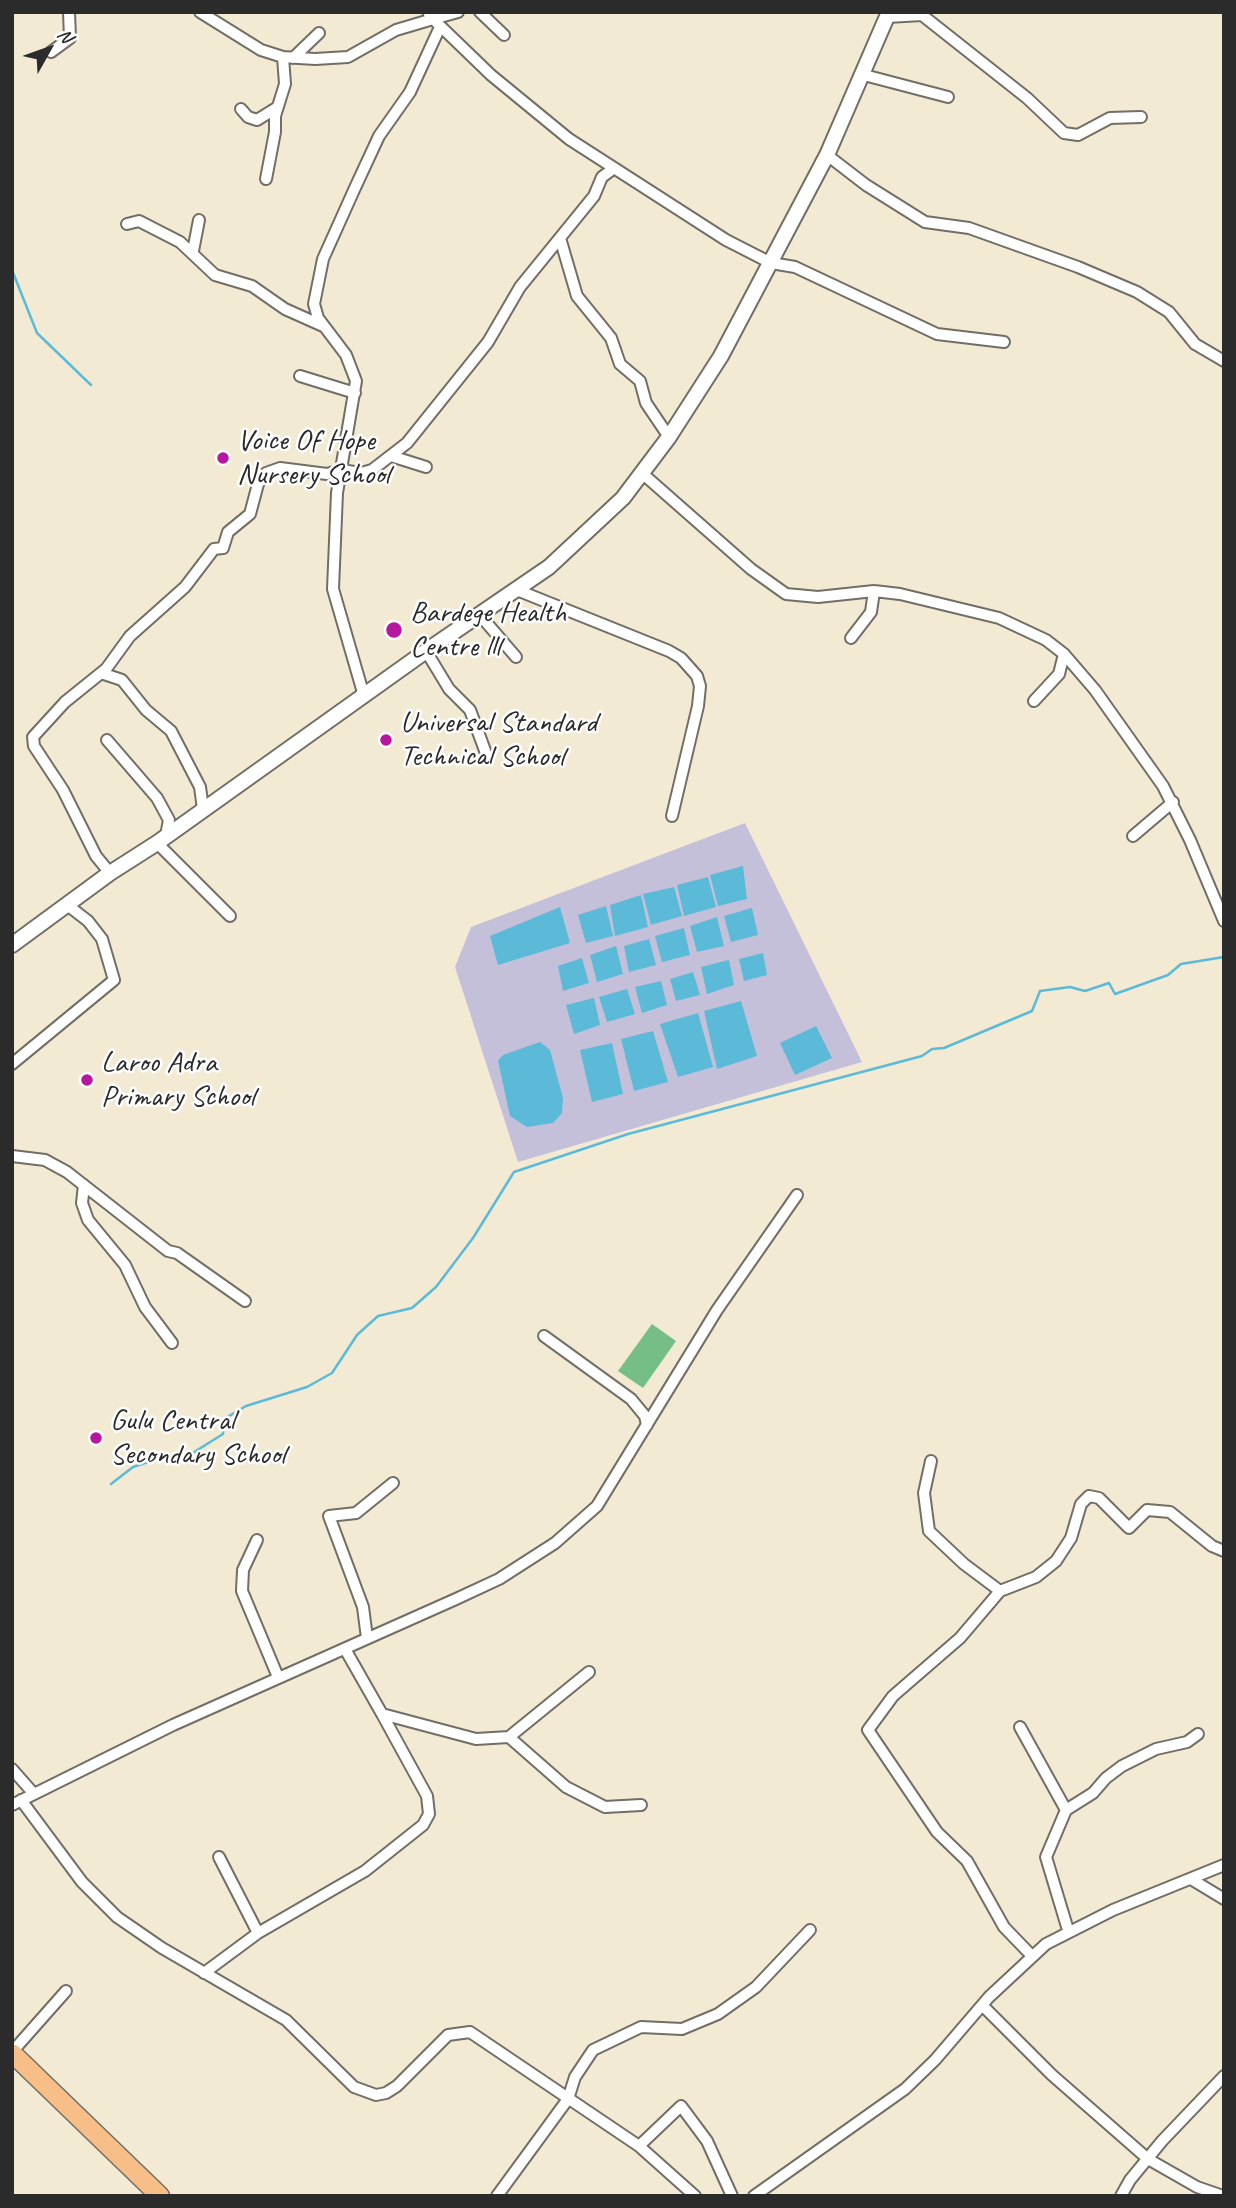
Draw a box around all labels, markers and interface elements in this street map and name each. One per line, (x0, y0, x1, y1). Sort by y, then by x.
north arrow (14, 14, 84, 84)
text: N (52, 23, 78, 48)
place label: Voice Of Hope Nursery School (237, 423, 390, 494)
marker: Voice Of Hope Nursery School (215, 450, 231, 466)
place label: Bardege Health Centre lll (410, 595, 566, 666)
marker: Bardege Health Centre lll (384, 620, 404, 640)
place label: Universal Standard Technical School (400, 705, 597, 776)
marker: Universal Standard Technical School (378, 732, 394, 748)
place label: Laroo Adra Primary School (101, 1045, 255, 1116)
marker: Laroo Adra Primary School (79, 1072, 95, 1088)
place label: Gulu Central Secondary School (110, 1403, 285, 1474)
marker: Gulu Central Secondary School (88, 1430, 104, 1446)

